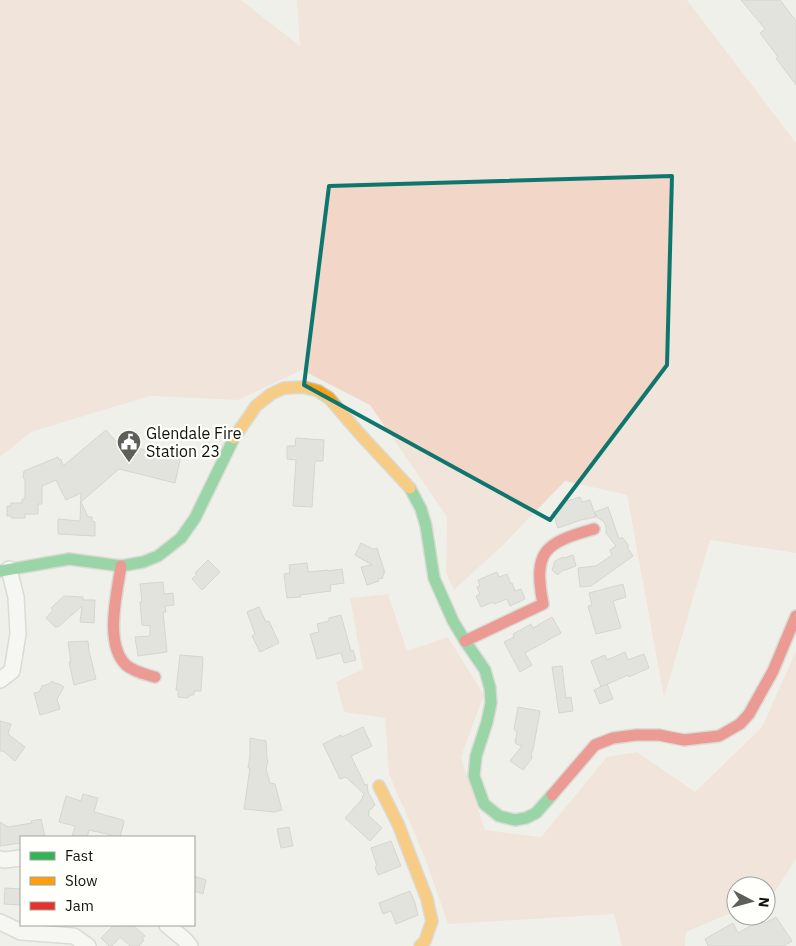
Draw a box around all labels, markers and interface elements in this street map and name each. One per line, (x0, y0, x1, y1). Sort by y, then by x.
place label: Glendale Fire Station 23 (146, 423, 242, 461)
public building icon: Glendale Fire Station 23 (116, 429, 142, 463)
legend (20, 836, 195, 926)
text: Fast (65, 846, 93, 865)
text: Slow (65, 871, 98, 890)
north arrow (726, 876, 776, 926)
text: Jam (65, 896, 94, 915)
text: N (754, 896, 773, 908)

